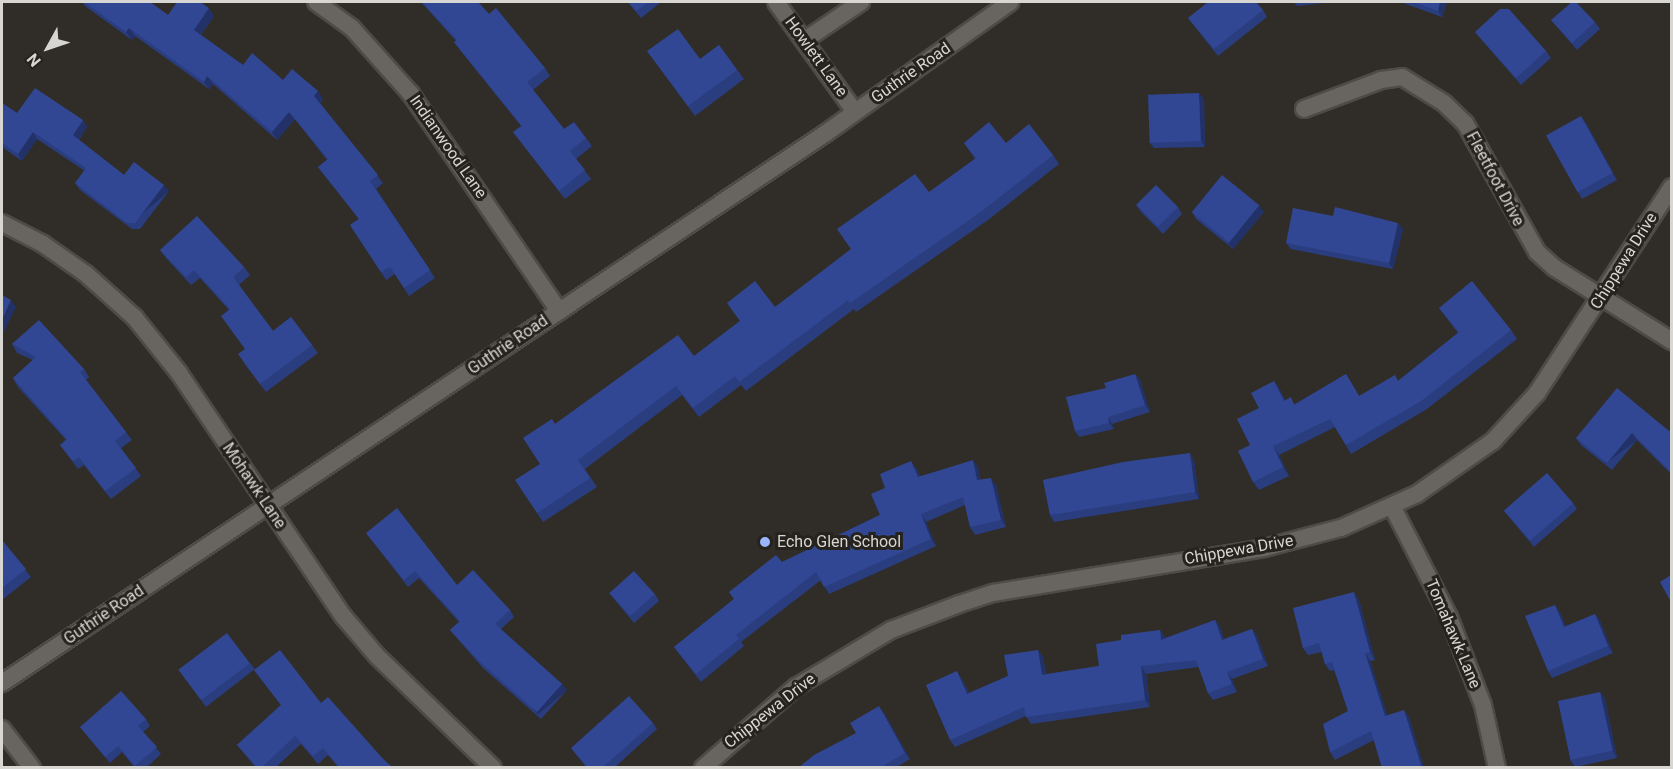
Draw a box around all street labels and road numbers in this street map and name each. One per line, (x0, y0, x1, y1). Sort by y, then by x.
street label: Howlett Lane (781, 13, 851, 101)
street label: Guthrie Road (868, 39, 954, 107)
street label: Indianwood Lane (405, 92, 491, 202)
street label: Fleetfoot Drive (1462, 129, 1528, 229)
street label: Chippewa Drive (1587, 209, 1661, 313)
street label: Guthrie Road (464, 311, 552, 379)
street label: Mohawk Lane (218, 439, 290, 533)
street label: Chippewa Drive (1183, 531, 1295, 569)
street label: Tomahawk Lane (1421, 576, 1485, 692)
street label: Guthrie Road (60, 581, 148, 649)
street label: Chippewa Drive (721, 670, 819, 752)

